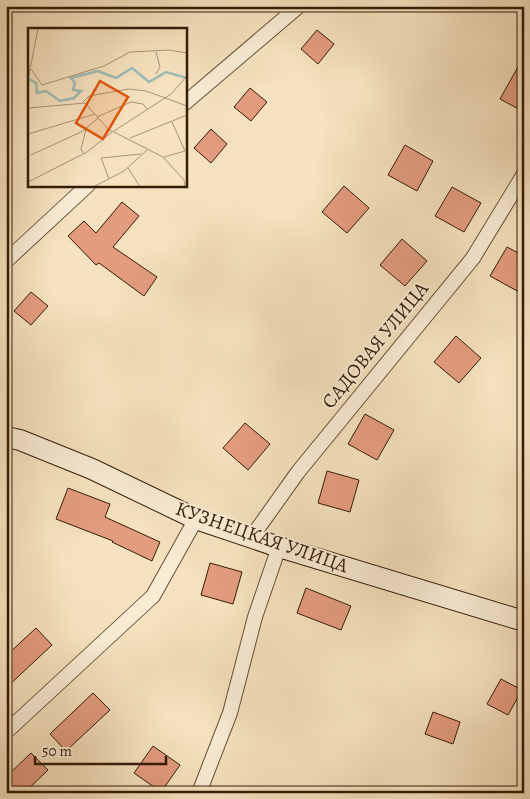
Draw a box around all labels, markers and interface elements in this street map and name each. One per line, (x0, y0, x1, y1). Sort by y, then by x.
inset map (28, 28, 186, 186)
street label: САДОВАЯ УЛИЦА (315, 276, 435, 414)
street label: КУЗНЕЦКАЯ УЛИЦА (172, 495, 352, 579)
scale bar (35, 734, 166, 766)
text: 50 m (42, 741, 72, 761)

